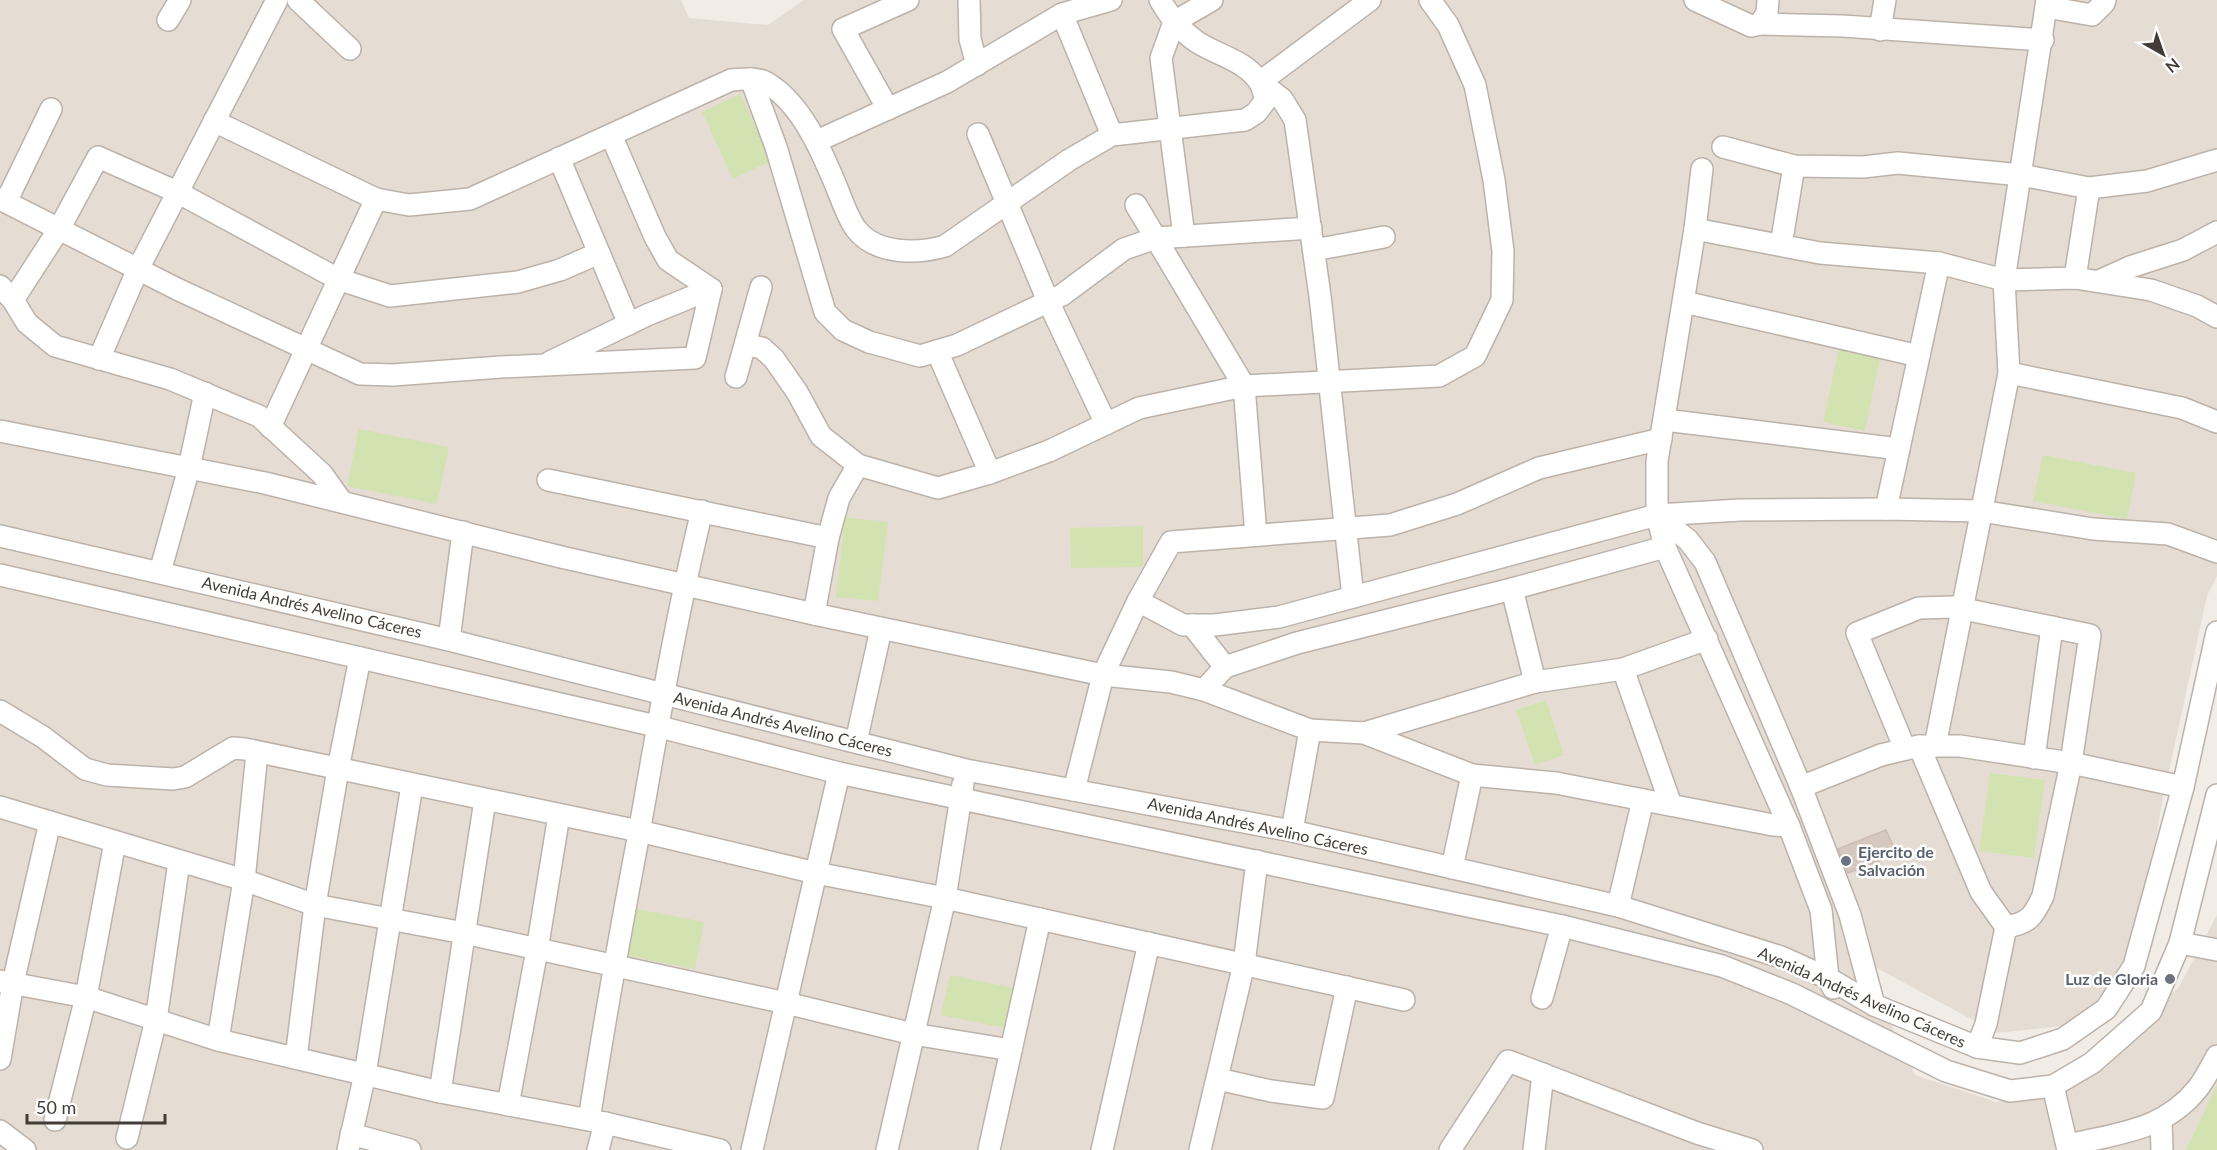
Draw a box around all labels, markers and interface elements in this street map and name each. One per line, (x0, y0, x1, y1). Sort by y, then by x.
north arrow (2133, 24, 2193, 84)
text: N (2162, 55, 2184, 77)
street label: Avenida Andrés Avelino Cáceres (200, 572, 424, 641)
street label: Avenida Andrés Avelino Cáceres (672, 687, 895, 760)
street label: Avenida Andrés Avelino Cáceres (1146, 793, 1370, 858)
place label: Ejercito de Salvación (1858, 842, 1934, 879)
marker: Ejercito de Salvación (1839, 854, 1853, 868)
street label: Avenida Andrés Avelino Cáceres (1756, 942, 1969, 1051)
place label: Luz de Gloria (2065, 969, 2158, 988)
marker: Luz de Gloria (2163, 972, 2177, 986)
scale bar (27, 1087, 165, 1125)
text: 50 m (36, 1096, 76, 1118)

